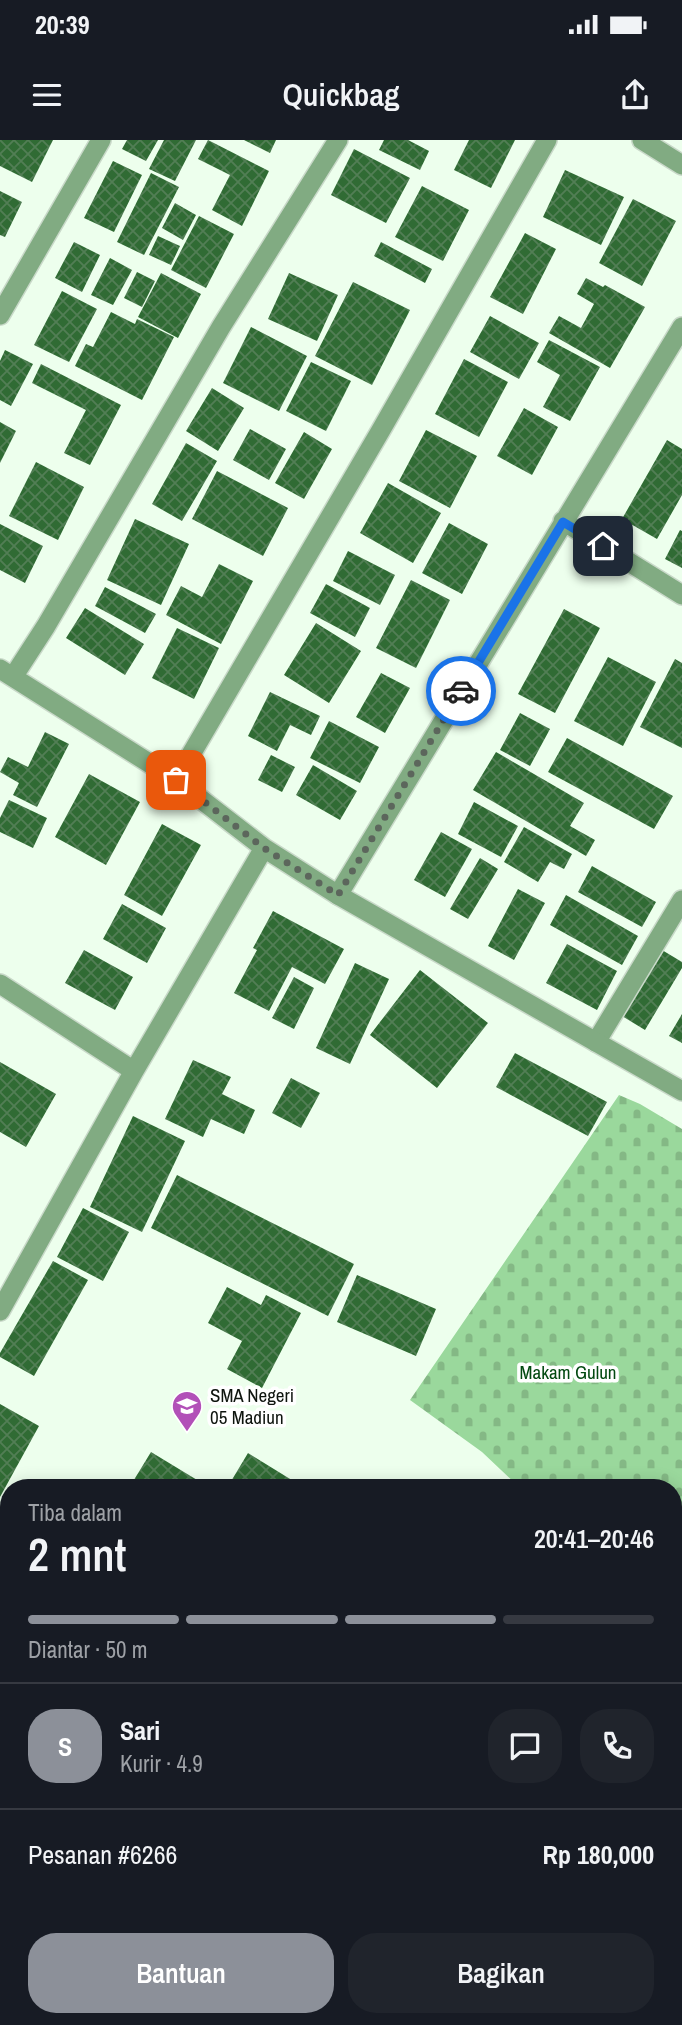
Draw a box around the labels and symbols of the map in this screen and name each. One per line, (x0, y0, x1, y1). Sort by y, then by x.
pin (573, 516, 633, 576)
courier (426, 656, 496, 726)
pin (146, 750, 206, 810)
park label: Makam Gulun (520, 1359, 616, 1385)
place label: SMA Negeri 05 Madiun (210, 1382, 294, 1430)
school or university icon: SMA Negeri 05 Madiun (170, 1389, 204, 1433)

